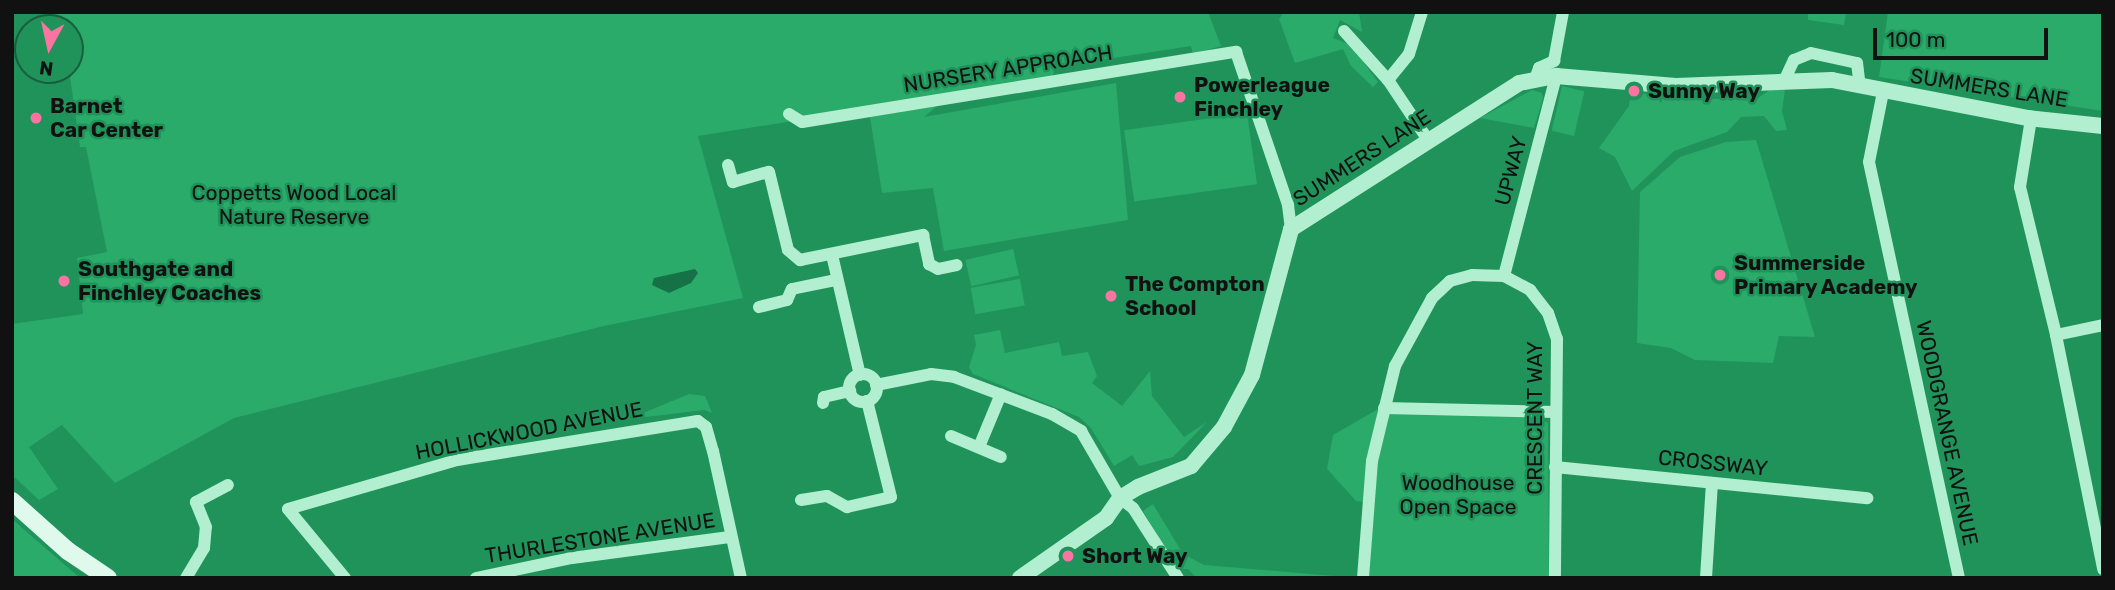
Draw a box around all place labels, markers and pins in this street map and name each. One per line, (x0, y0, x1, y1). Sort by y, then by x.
place label: Powerleague Finchley (1194, 72, 1330, 122)
place label: Sunny Way (1648, 78, 1761, 104)
marker: Sunny Way (1626, 83, 1642, 99)
marker: Powerleague Finchley (1172, 89, 1188, 105)
place label: Barnet Car Center (50, 93, 164, 143)
marker: Barnet Car Center (28, 110, 44, 126)
place label: Summerside Primary Academy (1734, 250, 1919, 300)
place label: Southgate and Finchley Coaches (78, 256, 262, 306)
marker: Summerside Primary Academy (1712, 267, 1728, 283)
place label: The Compton School (1125, 271, 1265, 321)
marker: Southgate and Finchley Coaches (56, 273, 72, 289)
marker: The Compton School (1103, 288, 1119, 304)
place label: Short Way (1082, 543, 1188, 569)
marker: Short Way (1060, 548, 1076, 564)

